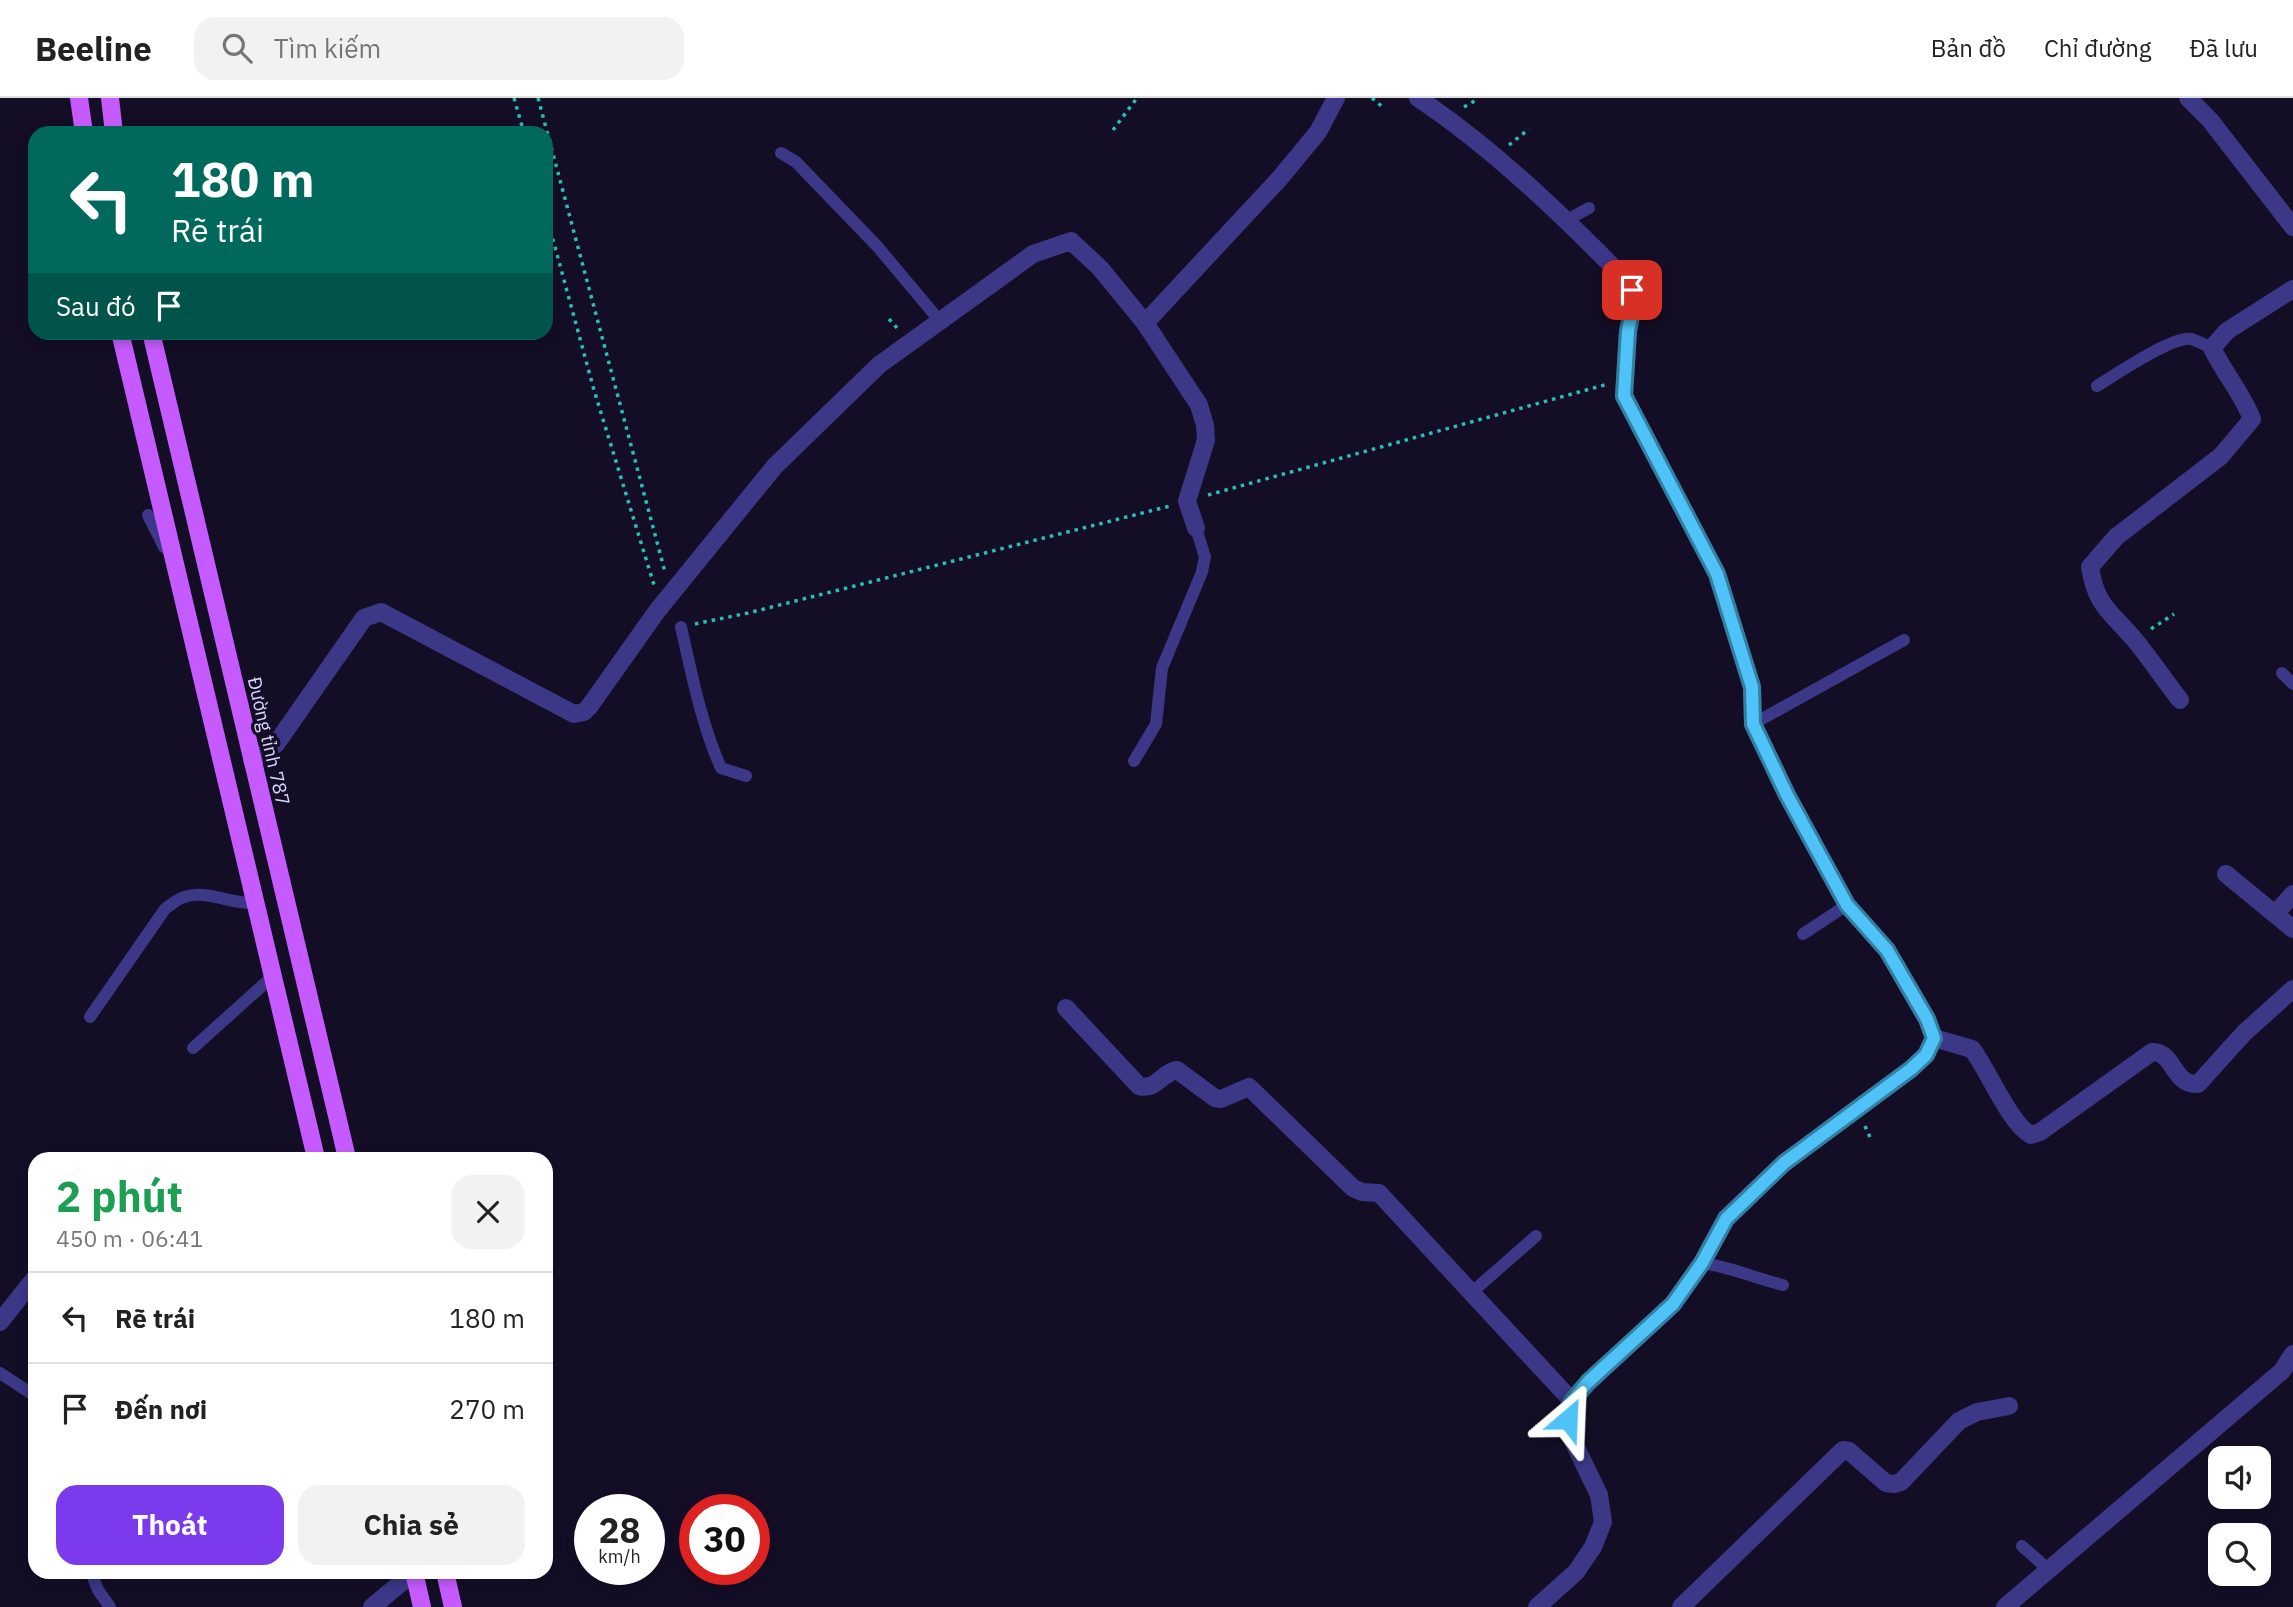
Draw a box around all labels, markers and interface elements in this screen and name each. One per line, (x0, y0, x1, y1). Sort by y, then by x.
search box (194, 17, 684, 80)
text: Beeline (35, 27, 152, 70)
icon: search (218, 29, 256, 67)
text: Tìm kiếm (274, 31, 381, 65)
text: Bản đồ (1931, 32, 2006, 64)
text: Chỉ đường (2044, 32, 2152, 64)
text: Đã lưu (2190, 32, 2258, 64)
text: 180 m (171, 147, 315, 210)
icon: left (56, 154, 147, 245)
text: Rẽ trái (171, 209, 264, 251)
pin (1602, 260, 1662, 320)
icon: arrive (1613, 271, 1651, 309)
icon: arrive (150, 287, 188, 325)
text: Sau đó (56, 289, 136, 323)
street label: Đường tỉnh 787 (243, 674, 295, 808)
text: 2 phút (56, 1169, 183, 1224)
button: close (451, 1175, 525, 1249)
text: 450 m · 06:41 (56, 1223, 203, 1253)
icon: left (56, 1299, 94, 1337)
text: Rẽ trái (115, 1301, 195, 1335)
text: 180 m (449, 1301, 525, 1335)
position arrow (1531, 1382, 1605, 1456)
icon: arrive (56, 1390, 94, 1428)
text: Đến nơi (115, 1392, 207, 1426)
text: 270 m (449, 1392, 525, 1426)
map controls (2208, 1446, 2271, 1586)
button: sound (2208, 1446, 2271, 1509)
button: Thoát (56, 1485, 284, 1565)
button: Chia sẻ (298, 1485, 525, 1565)
speed limit sign: 30 (679, 1494, 770, 1585)
text: 28 (598, 1507, 641, 1553)
button: search (2208, 1523, 2271, 1586)
text: km/h (598, 1545, 641, 1568)

